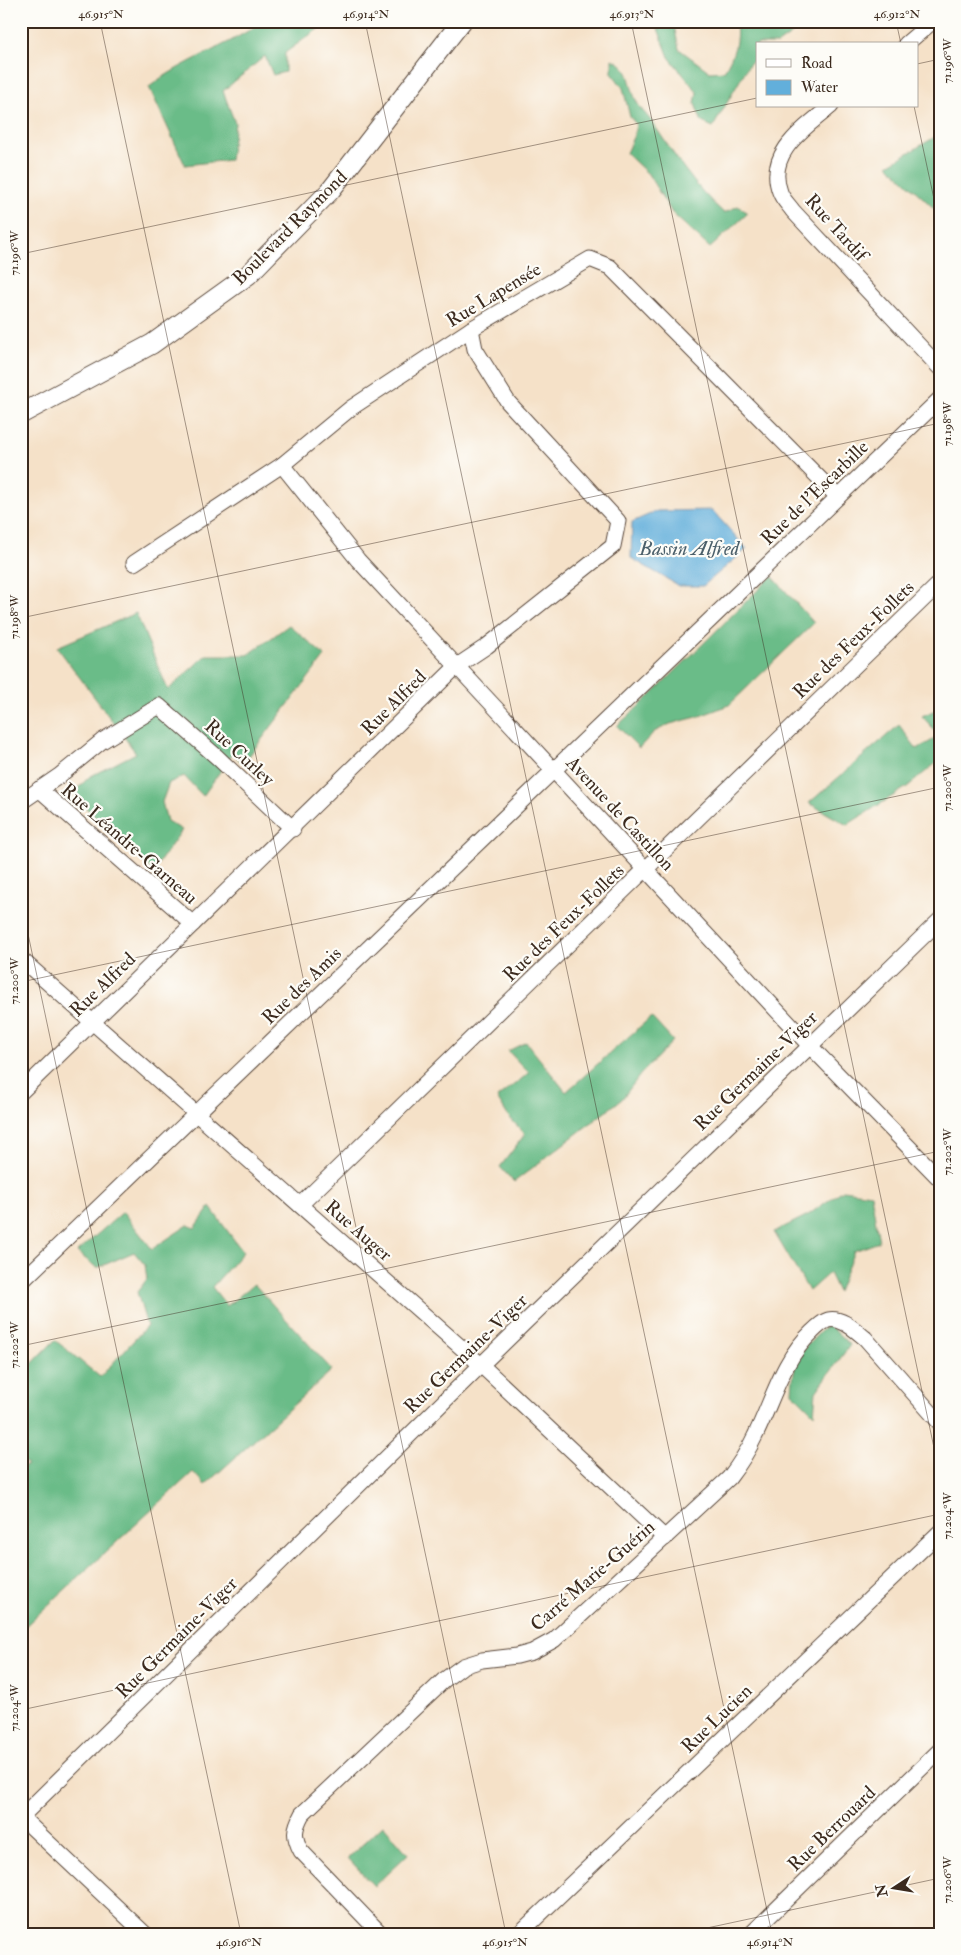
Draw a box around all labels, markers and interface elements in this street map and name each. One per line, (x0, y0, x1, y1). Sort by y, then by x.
text: 46.915°N (78, 7, 124, 22)
text: 46.914°N (343, 7, 390, 22)
text: 46.913°N (610, 7, 655, 22)
text: 46.912°N (874, 7, 920, 22)
text: 71.196°W (940, 38, 955, 84)
legend (756, 42, 918, 108)
text: Road (801, 54, 833, 73)
text: Water (800, 78, 838, 97)
street label: Boulevard Raymond (227, 165, 353, 290)
street label: Rue Tardif (800, 189, 875, 268)
text: 71.196°W (7, 230, 22, 276)
street label: Rue Lapensée (442, 257, 546, 333)
text: 71.198°W (940, 401, 955, 446)
street label: Rue de l'Escarbille (756, 435, 874, 550)
water label: Bassin Alfred (638, 536, 741, 561)
street label: Rue des Feux-Follets (788, 576, 919, 704)
text: 71.198°W (7, 594, 22, 639)
street label: Rue Alfred (356, 665, 432, 740)
street label: Rue Curley (199, 714, 280, 792)
street label: Avenue de Castillon (560, 751, 680, 876)
text: 71.200°W (940, 764, 955, 811)
street label: Rue Léandre-Garneau (56, 778, 203, 910)
street label: Rue des Feux-Follets (498, 859, 629, 987)
street label: Rue des Amis (257, 942, 346, 1030)
street label: Rue Alfred (65, 947, 141, 1022)
text: 71.200°W (7, 957, 22, 1004)
street label: Rue Germaine-Viger (689, 1006, 822, 1136)
text: 71.202°W (940, 1128, 955, 1175)
street label: Rue Auger (320, 1195, 397, 1267)
street label: Rue Germaine-Viger (399, 1289, 532, 1419)
text: 71.202°W (7, 1321, 22, 1368)
text: 71.204°W (940, 1492, 955, 1540)
street label: Carré Marie-Guérin (525, 1515, 660, 1636)
street label: Rue Germaine-Viger (111, 1572, 243, 1704)
street label: Rue Lucien (676, 1679, 757, 1758)
text: 71.204°W (7, 1684, 22, 1732)
street label: Rue Berrouard (783, 1780, 881, 1877)
text: 71.206°W (940, 1856, 955, 1903)
north arrow (868, 1862, 918, 1912)
text: N (872, 1882, 892, 1899)
text: 46.916°N (216, 1935, 262, 1950)
text: 46.915°N (482, 1935, 528, 1950)
text: 46.914°N (747, 1935, 794, 1950)

